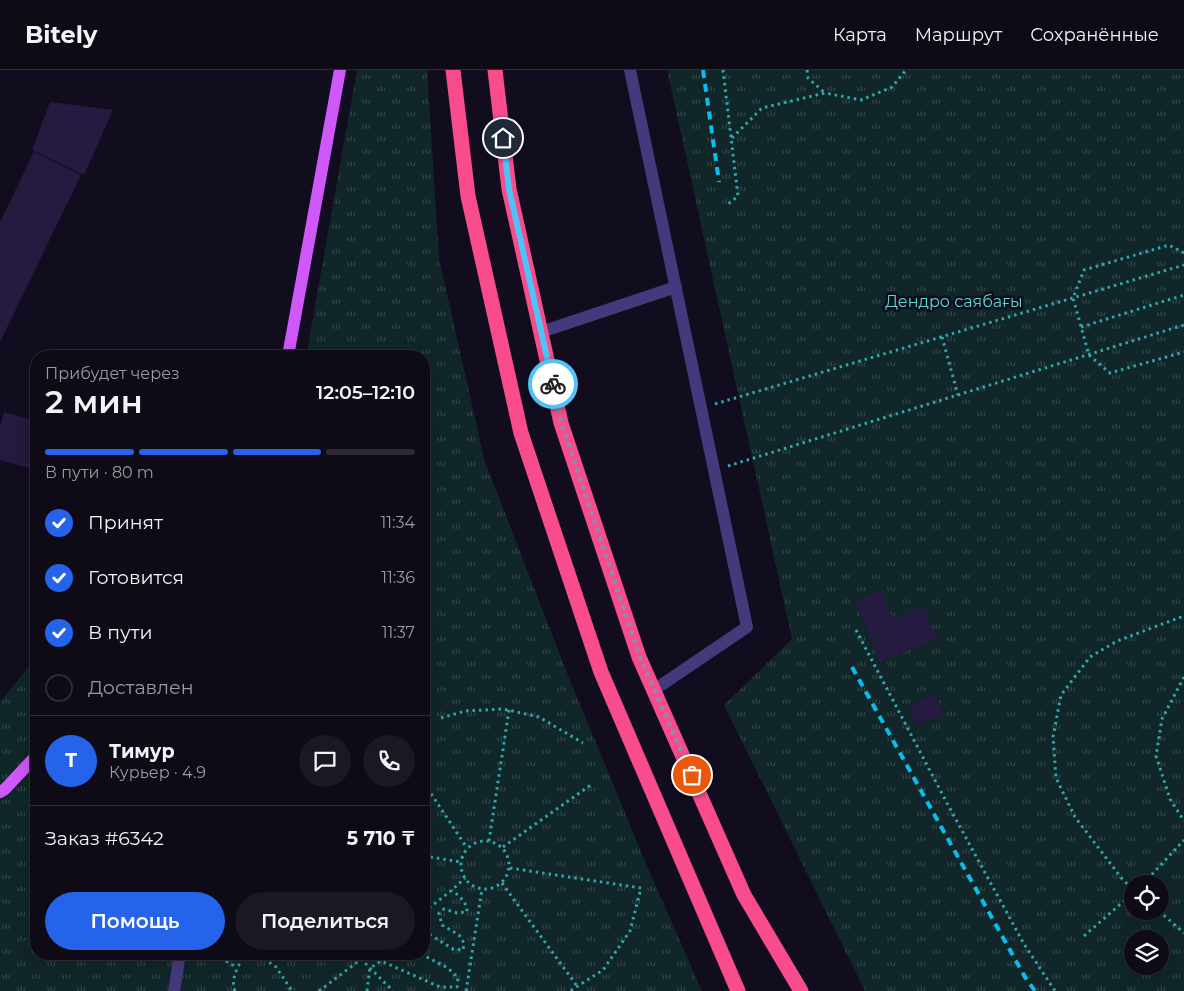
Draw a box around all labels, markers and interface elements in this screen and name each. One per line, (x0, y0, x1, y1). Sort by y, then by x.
text: Bitely (25, 20, 97, 49)
text: Карта (833, 24, 887, 46)
text: Маршрут (915, 24, 1002, 46)
text: Сохранённые (1030, 24, 1159, 46)
pin (482, 117, 524, 159)
icon: home (489, 124, 517, 152)
park label: Дендро саябағы (885, 292, 1023, 311)
courier (528, 359, 578, 409)
text: Прибудет через (45, 364, 180, 383)
icon: bike (539, 370, 567, 398)
text: 12:05–12:10 (316, 381, 415, 404)
text: 2 мин (45, 382, 143, 421)
text: В пути · 80 m (45, 463, 154, 482)
icon: check (45, 509, 73, 537)
text: Принят (88, 511, 163, 534)
text: 11:34 (380, 513, 415, 532)
icon: check (45, 564, 73, 592)
text: Готовится (88, 566, 184, 589)
text: 11:36 (381, 568, 415, 587)
icon: check (45, 619, 73, 647)
text: В пути (88, 621, 153, 644)
text: 11:37 (382, 623, 415, 642)
text: Доставлен (88, 676, 194, 699)
button: chat (299, 735, 351, 787)
button: phone (363, 735, 415, 787)
text: Тимур (109, 740, 175, 763)
text: Т (65, 749, 77, 772)
pin (671, 754, 713, 796)
icon: bag (678, 761, 706, 789)
text: Курьер · 4.9 (109, 763, 206, 782)
text: Заказ #6342 (45, 827, 164, 850)
text: 5 710 ₸ (347, 827, 415, 850)
map controls (1124, 875, 1169, 975)
button: locate (1124, 875, 1169, 920)
button: Помощь (45, 892, 225, 950)
button: Поделиться (235, 892, 415, 950)
button: layers (1124, 930, 1169, 975)

